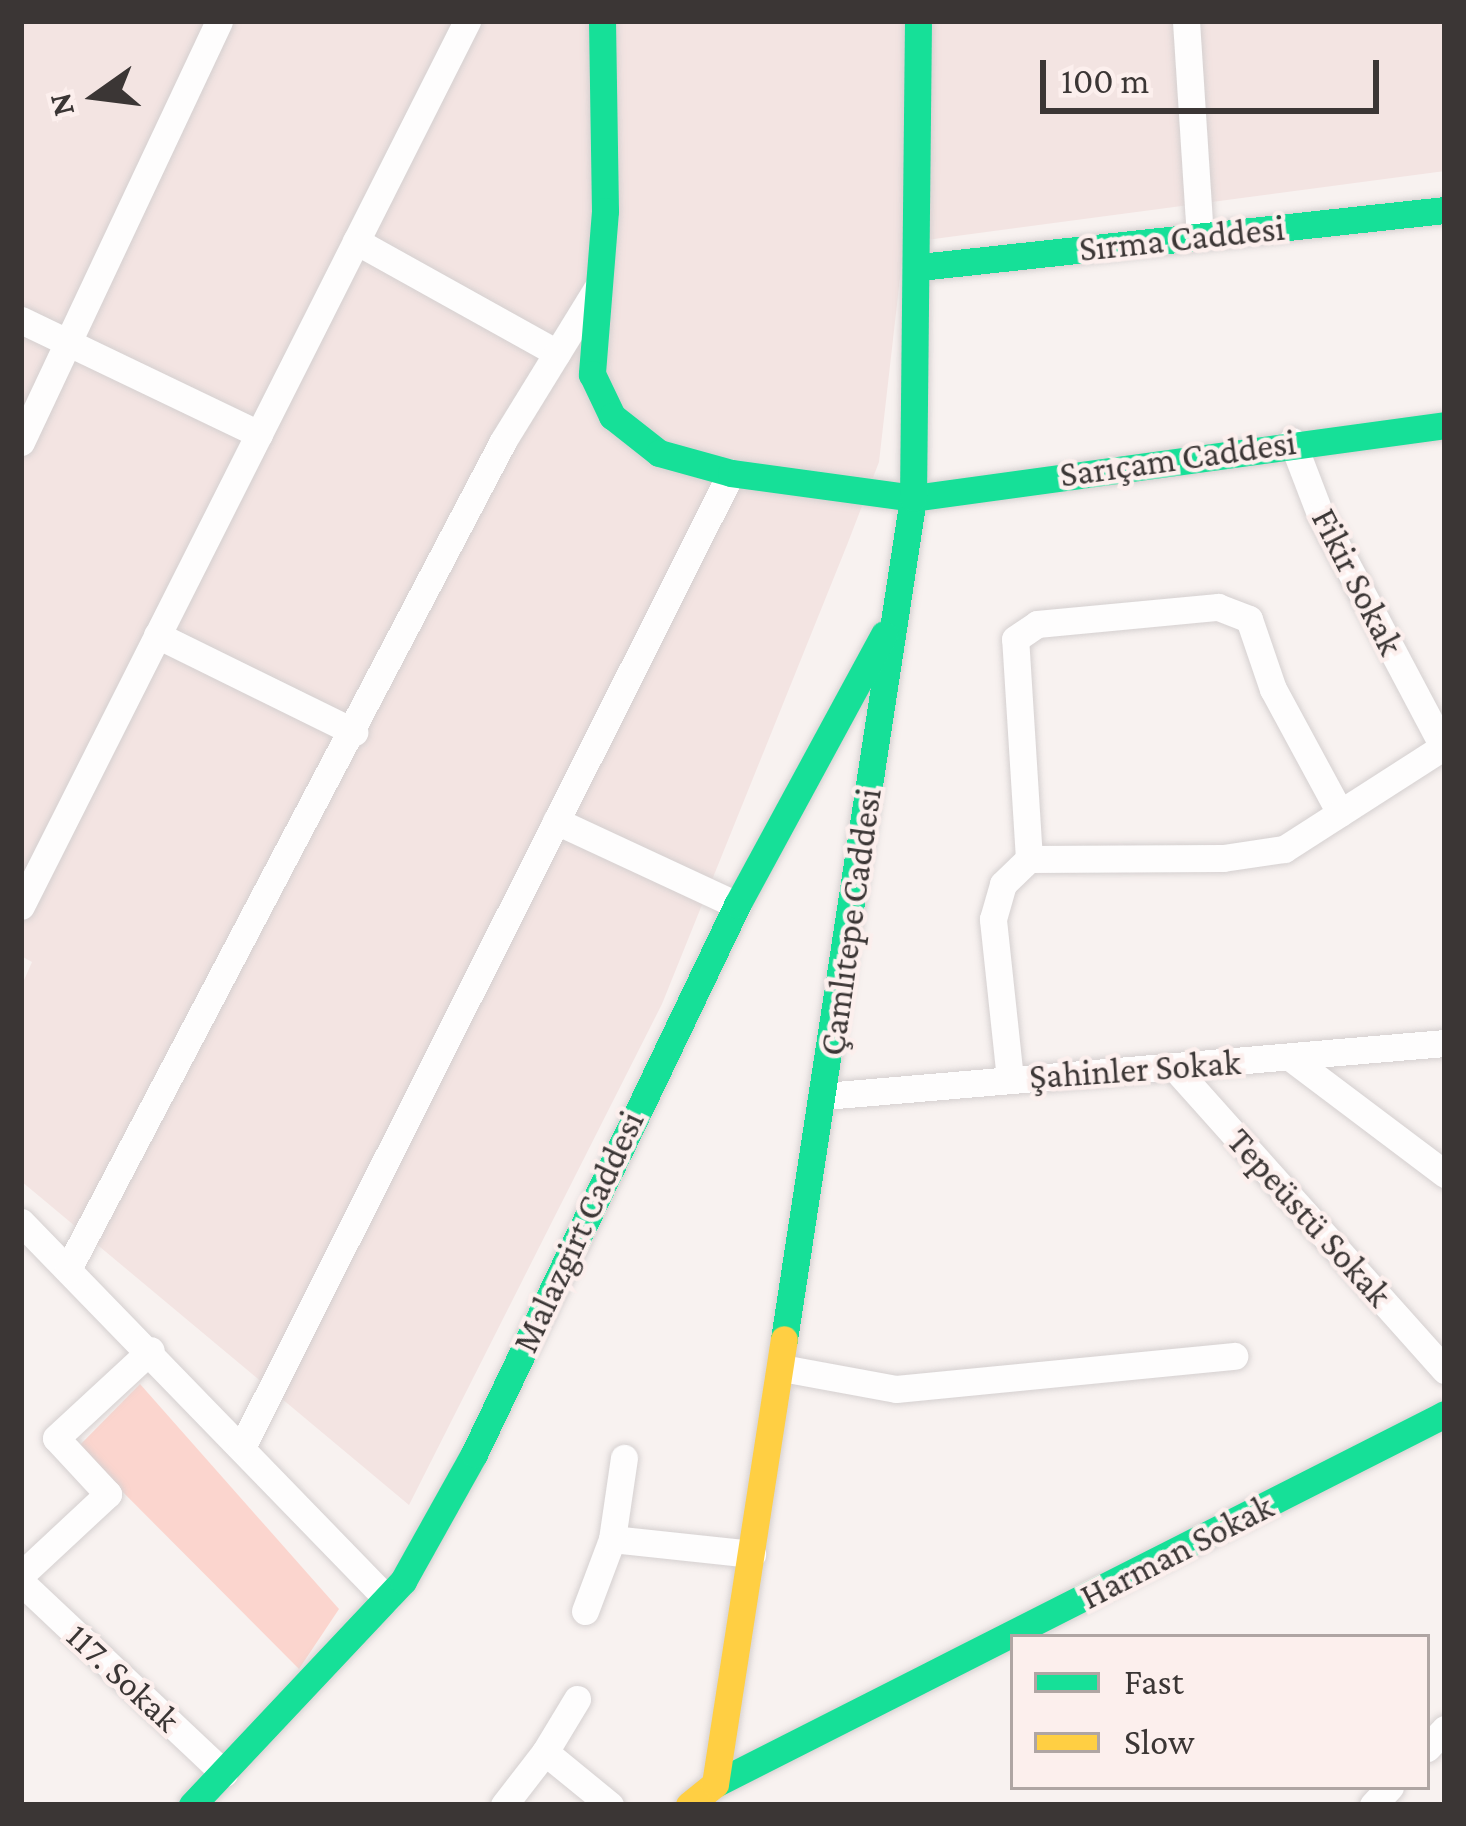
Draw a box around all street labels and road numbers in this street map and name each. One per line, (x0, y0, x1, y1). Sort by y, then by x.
street label: Sırma Caddesi (1077, 207, 1287, 271)
street label: Sarıçam Caddesi (1057, 421, 1299, 497)
street label: Fikir Sokak (1302, 501, 1412, 663)
street label: Çamlıtepe Caddesi (811, 786, 891, 1058)
street label: Şahinler Sokak (1028, 1041, 1242, 1099)
street label: Malazgirt Caddesi (504, 1105, 654, 1359)
street label: Tepeüstü Sokak (1218, 1120, 1400, 1316)
street label: Harman Sokak (1073, 1485, 1281, 1619)
street label: 117. Sokak (57, 1615, 189, 1741)

